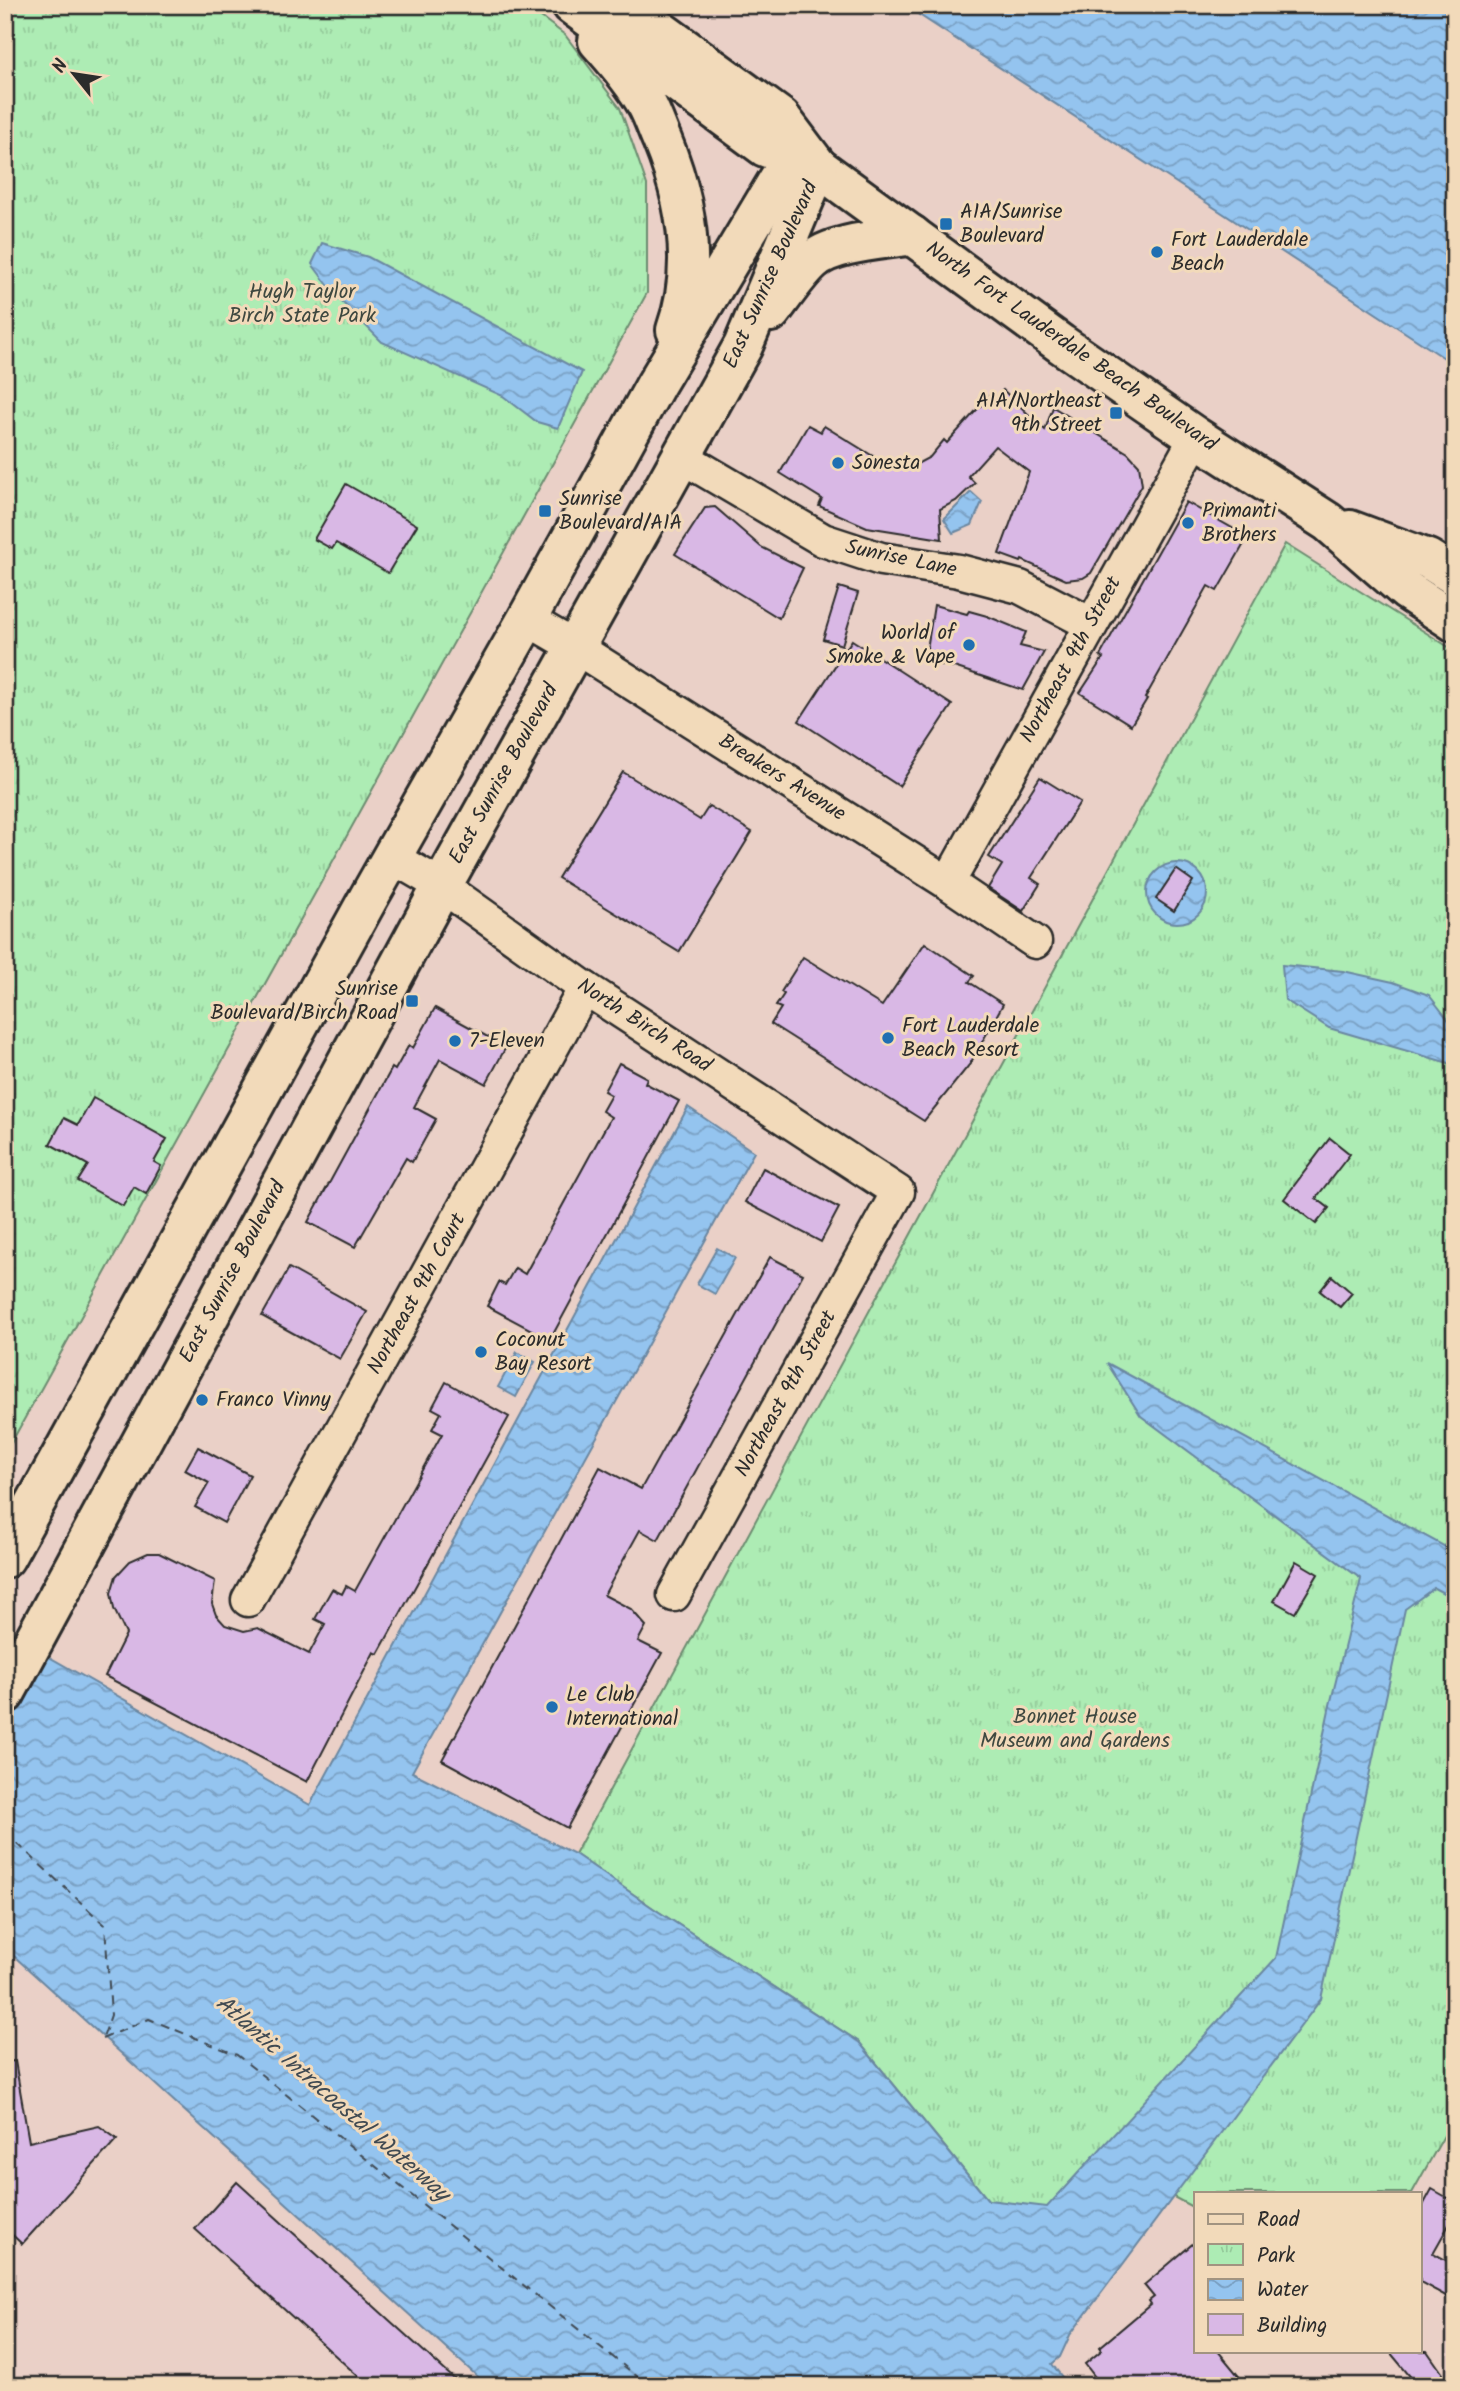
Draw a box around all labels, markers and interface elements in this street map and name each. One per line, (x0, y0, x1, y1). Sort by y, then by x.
north arrow (38, 38, 108, 108)
text: N (45, 54, 77, 79)
street label: East Sunrise Boulevard (715, 175, 827, 374)
place label: A1A/Sunrise Boulevard (960, 196, 1063, 253)
marker: A1A/Sunrise Boulevard (938, 216, 954, 232)
place label: Fort Lauderdale Beach (1171, 224, 1309, 281)
street label: North Fort Lauderdale Beach Boulevard (918, 233, 1224, 461)
marker: Fort Lauderdale Beach (1149, 244, 1165, 260)
park label: Hugh Taylor Birch State Park (228, 276, 376, 333)
place label: A1A/Northeast 9th Street (976, 385, 1103, 442)
marker: A1A/Northeast 9th Street (1108, 405, 1124, 421)
place label: Sonesta (852, 447, 920, 480)
marker: Sonesta (830, 455, 846, 471)
place label: Sunrise Boulevard/A1A (559, 483, 682, 540)
place label: Primanti Brothers (1202, 495, 1277, 552)
marker: Sunrise Boulevard/A1A (537, 503, 553, 519)
marker: Primanti Brothers (1180, 515, 1196, 531)
street label: Sunrise Lane (842, 531, 960, 587)
street label: Northeast 9th Street (1011, 570, 1131, 749)
place label: World of Smoke & Vape (826, 617, 957, 674)
marker: World of Smoke & Vape (961, 637, 977, 653)
street label: East Sunrise Boulevard (440, 677, 568, 871)
street label: Breakers Avenue (712, 726, 853, 831)
street label: North Birch Road (570, 970, 718, 1082)
place label: Sunrise Boulevard/Birch Road (210, 973, 399, 1030)
marker: Sunrise Boulevard/Birch Road (404, 993, 420, 1009)
place label: Fort Lauderdale Beach Resort (902, 1010, 1040, 1067)
place label: 7-Eleven (469, 1025, 545, 1058)
marker: Fort Lauderdale Beach Resort (880, 1030, 896, 1046)
marker: 7-Eleven (447, 1033, 463, 1049)
street label: East Sunrise Boulevard (171, 1174, 295, 1369)
street label: Northeast 9th Court (359, 1206, 476, 1381)
street label: Northeast 9th Street (726, 1304, 846, 1483)
place label: Coconut Bay Resort (495, 1324, 593, 1381)
marker: Coconut Bay Resort (473, 1344, 489, 1360)
place label: Franco Vinny (216, 1384, 331, 1417)
marker: Franco Vinny (194, 1392, 210, 1408)
place label: Le Club International (566, 1679, 678, 1736)
marker: Le Club International (544, 1699, 560, 1715)
park label: Bonnet House Museum and Gardens (980, 1701, 1170, 1758)
water label: Atlantic Intracoastal Waterway (207, 1987, 460, 2213)
legend (1194, 2192, 1422, 2352)
text: Road (1257, 2204, 1300, 2237)
text: Park (1257, 2240, 1295, 2273)
text: Water (1257, 2274, 1309, 2307)
text: Building (1257, 2310, 1327, 2343)

